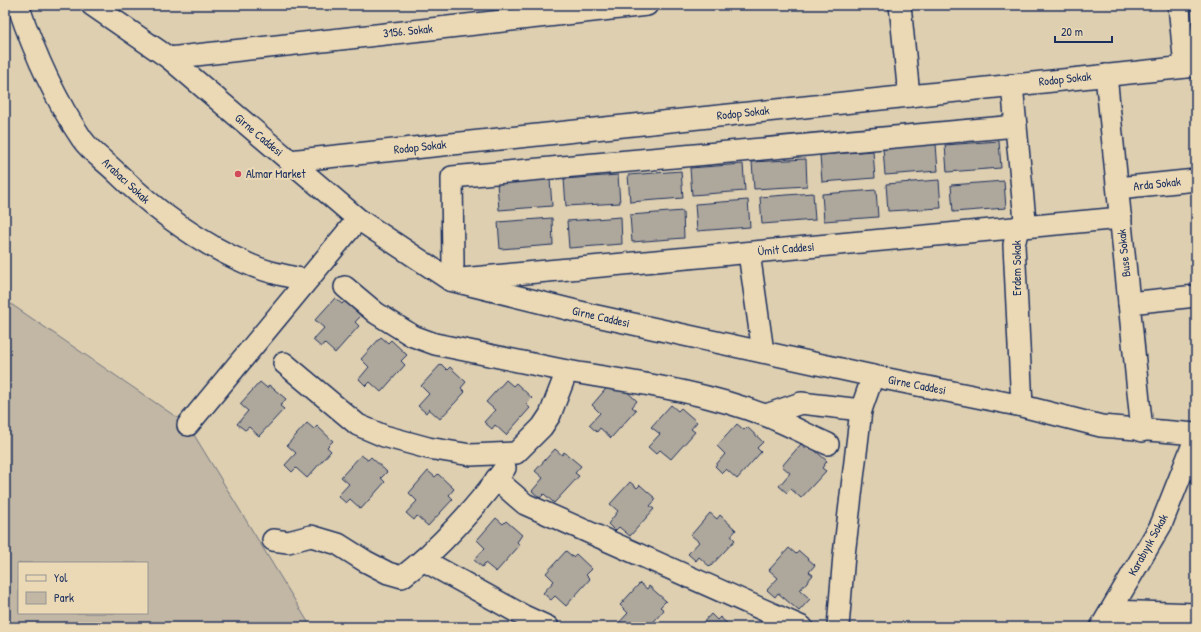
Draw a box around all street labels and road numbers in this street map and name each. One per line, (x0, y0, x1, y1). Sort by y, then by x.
street label: 3156. Sokak (382, 19, 434, 42)
street label: Rodop Sokak (1038, 67, 1092, 90)
street label: Rodop Sokak (716, 101, 770, 124)
street label: Girne Caddesi (231, 109, 287, 160)
street label: Rodop Sokak (393, 135, 447, 158)
street label: Arabacı Sokak (99, 154, 154, 207)
street label: Arda Sokak (1132, 173, 1182, 194)
street label: Buse Sokak (1113, 228, 1134, 278)
street label: Ümit Caddesi (757, 238, 815, 259)
street label: Erdem Sokak (1008, 240, 1025, 296)
street label: Girne Caddesi (571, 302, 632, 331)
street label: Girne Caddesi (887, 371, 948, 398)
street label: Karabıyık Sokak (1124, 511, 1172, 579)

